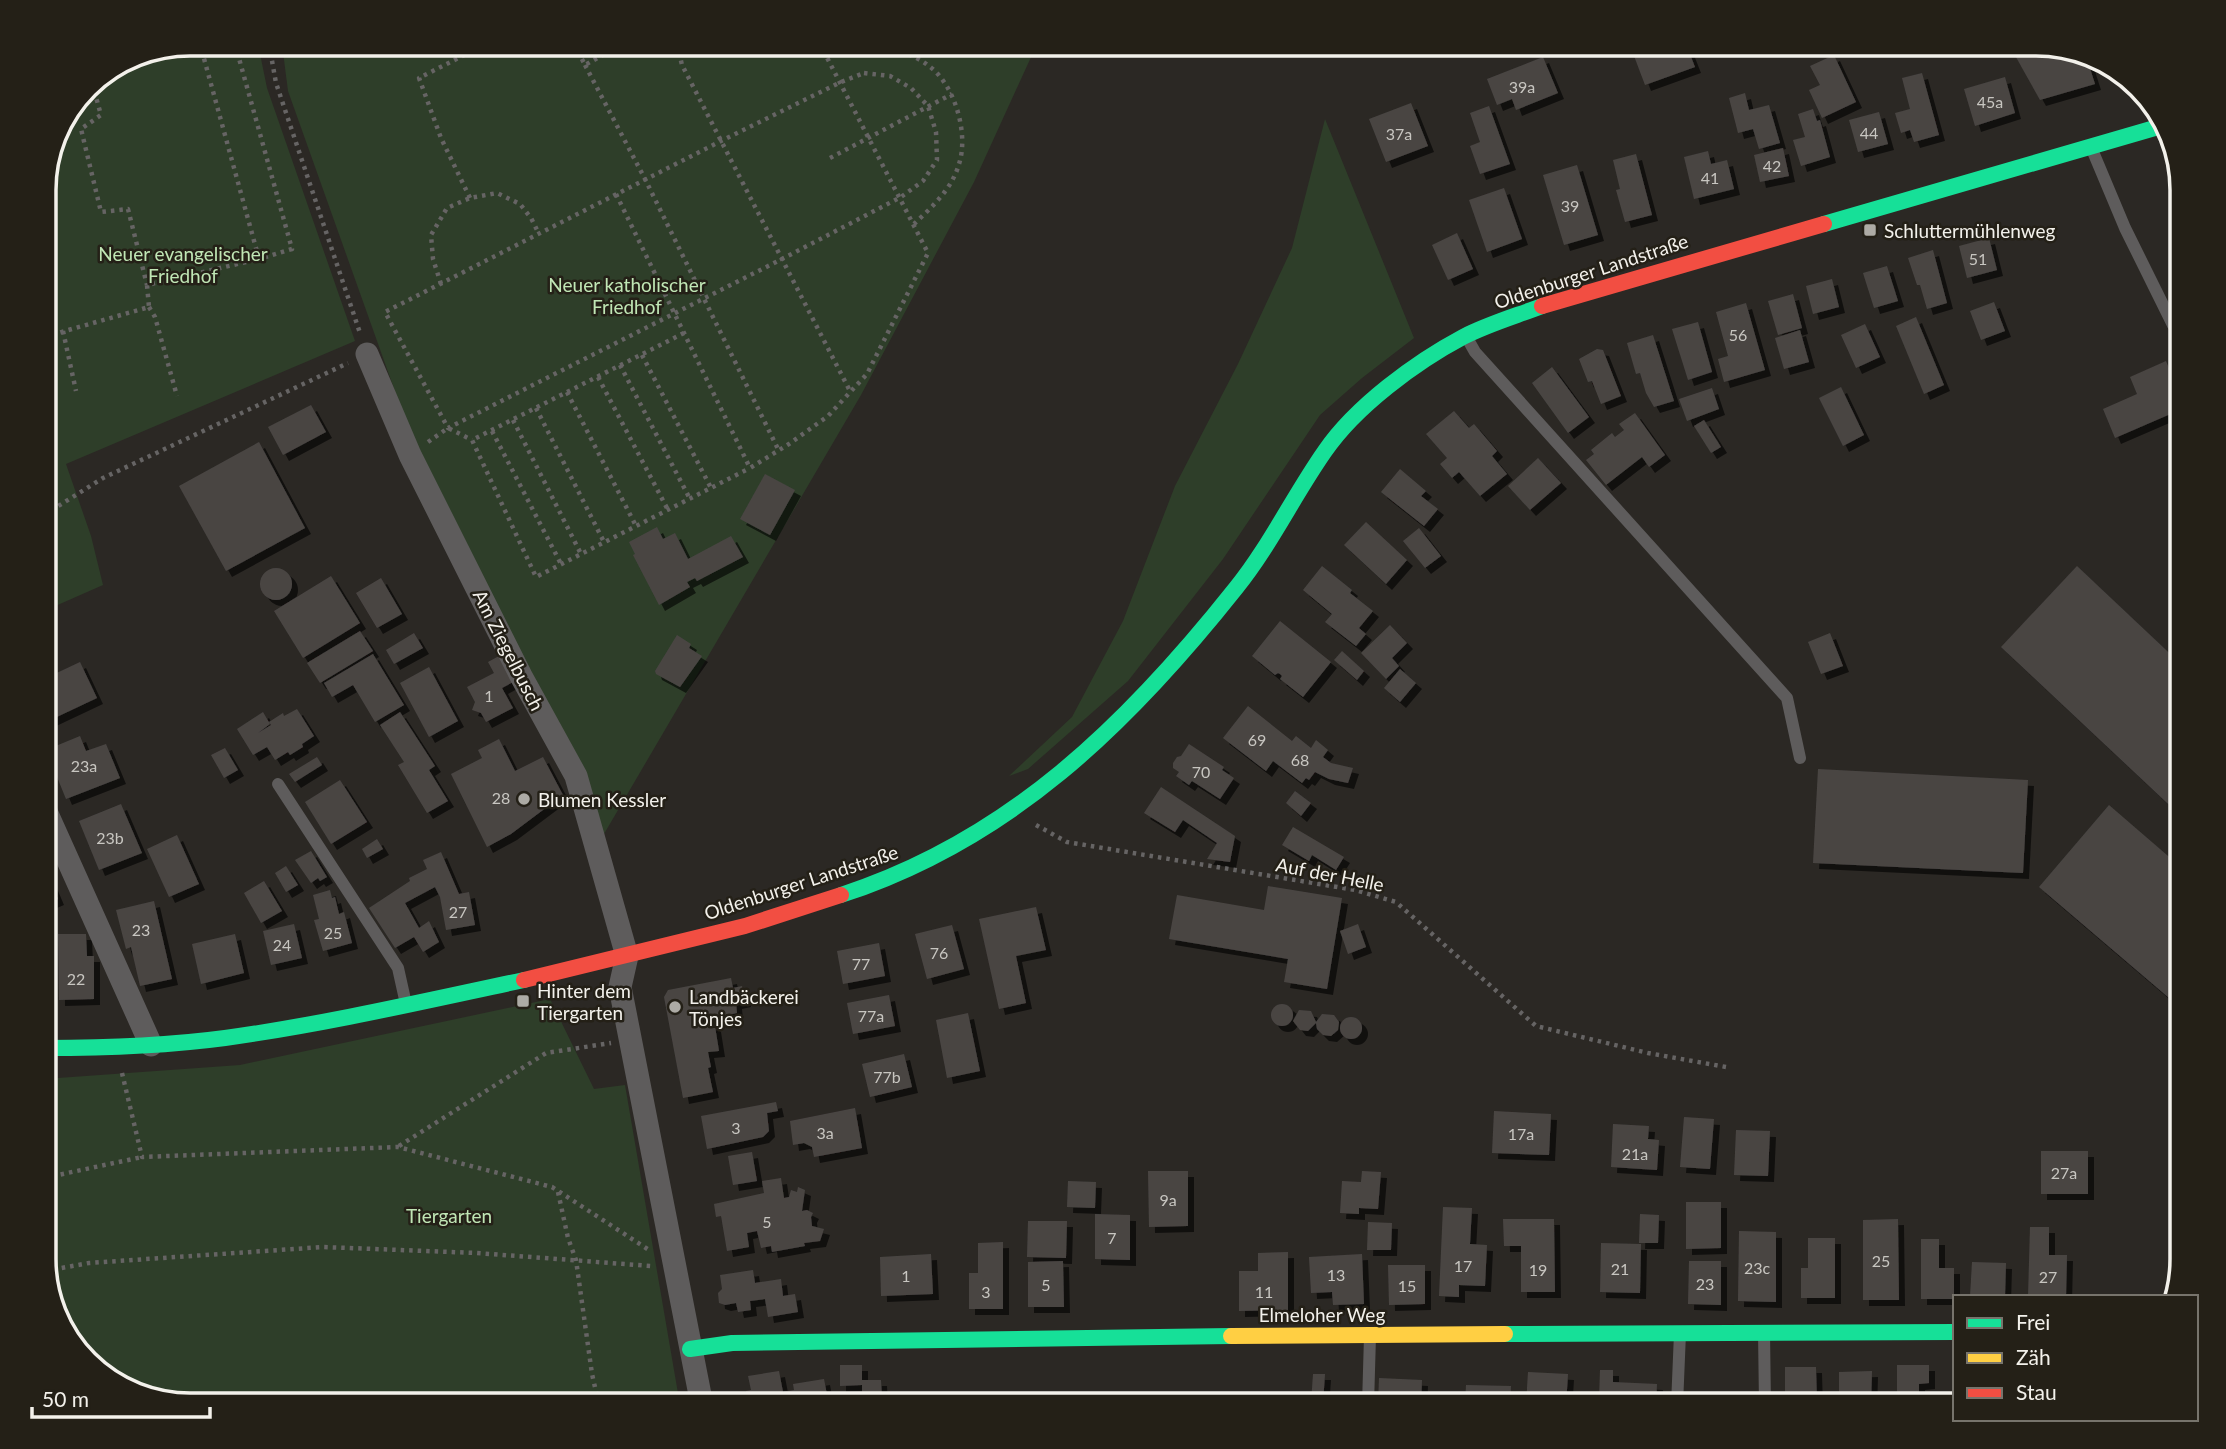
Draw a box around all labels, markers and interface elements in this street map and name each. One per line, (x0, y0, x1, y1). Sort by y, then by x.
house number: 39a (1509, 77, 1535, 96)
house number: 45a (1977, 92, 2003, 111)
house number: 44 (1860, 123, 1878, 142)
house number: 37a (1386, 124, 1412, 143)
house number: 42 (1763, 156, 1781, 175)
house number: 41 (1701, 168, 1719, 187)
house number: 39 (1561, 196, 1579, 215)
place label: Schluttermühlenweg (1884, 219, 2056, 242)
marker: Schluttermühlenweg (1862, 222, 1878, 238)
street label: Oldenburger Landstraße (1491, 229, 1691, 313)
park label: Neuer evangelischer Friedhof (98, 242, 268, 287)
house number: 51 (1969, 249, 1987, 268)
park label: Neuer katholischer Friedhof (548, 273, 706, 318)
house number: 56 (1729, 325, 1747, 344)
street label: Am Ziegelbusch (469, 586, 549, 714)
house number: 1 (484, 686, 494, 705)
house number: 69 (1248, 730, 1266, 749)
house number: 68 (1291, 750, 1309, 769)
house number: 23a (71, 756, 97, 775)
house number: 70 (1192, 762, 1210, 781)
house number: 28 (492, 788, 510, 807)
place label: Blumen Kessler (538, 788, 666, 811)
marker: Blumen Kessler (516, 791, 532, 807)
house number: 23b (96, 828, 124, 847)
street label: Oldenburger Landstraße (701, 840, 901, 924)
street label: Auf der Helle (1274, 852, 1386, 896)
house number: 27 (449, 902, 467, 921)
house number: 23 (132, 920, 150, 939)
house number: 25 (324, 923, 342, 942)
house number: 24 (273, 935, 291, 954)
house number: 76 (930, 943, 948, 962)
house number: 77 (852, 954, 870, 973)
house number: 22 (67, 969, 85, 988)
place label: Hinter dem Tiergarten (537, 979, 631, 1024)
place label: Landbäckerei Tönjes (689, 985, 799, 1030)
marker: Hinter dem Tiergarten (515, 993, 531, 1009)
marker: Landbäckerei Tönjes (667, 999, 683, 1015)
house number: 77a (858, 1006, 884, 1025)
house number: 77b (873, 1067, 901, 1086)
house number: 3 (731, 1118, 741, 1137)
house number: 3a (816, 1123, 834, 1142)
house number: 17a (1508, 1124, 1534, 1143)
house number: 21a (1622, 1144, 1648, 1163)
house number: 27a (2051, 1163, 2077, 1182)
house number: 9a (1159, 1190, 1177, 1209)
park label: Tiergarten (406, 1204, 492, 1227)
house number: 5 (762, 1212, 772, 1231)
house number: 7 (1107, 1228, 1117, 1247)
house number: 25 (1872, 1251, 1890, 1270)
house number: 17 (1454, 1256, 1472, 1275)
house number: 23c (1744, 1258, 1770, 1277)
house number: 21 (1611, 1259, 1629, 1278)
house number: 19 (1529, 1260, 1547, 1279)
house number: 13 (1327, 1265, 1345, 1284)
house number: 1 (901, 1266, 911, 1285)
house number: 27 (2039, 1267, 2057, 1286)
house number: 23 (1696, 1274, 1714, 1293)
house number: 5 (1041, 1275, 1051, 1294)
house number: 15 (1398, 1276, 1416, 1295)
house number: 3 (981, 1282, 991, 1301)
house number: 11 (1255, 1282, 1273, 1301)
legend (1953, 1295, 2198, 1421)
street label: Elmeloher Weg (1259, 1303, 1385, 1326)
text: Frei (2016, 1309, 2050, 1334)
text: Zäh (2016, 1344, 2051, 1369)
scale bar (32, 1376, 210, 1420)
text: Stau (2016, 1379, 2057, 1404)
text: 50 m (42, 1386, 89, 1411)

